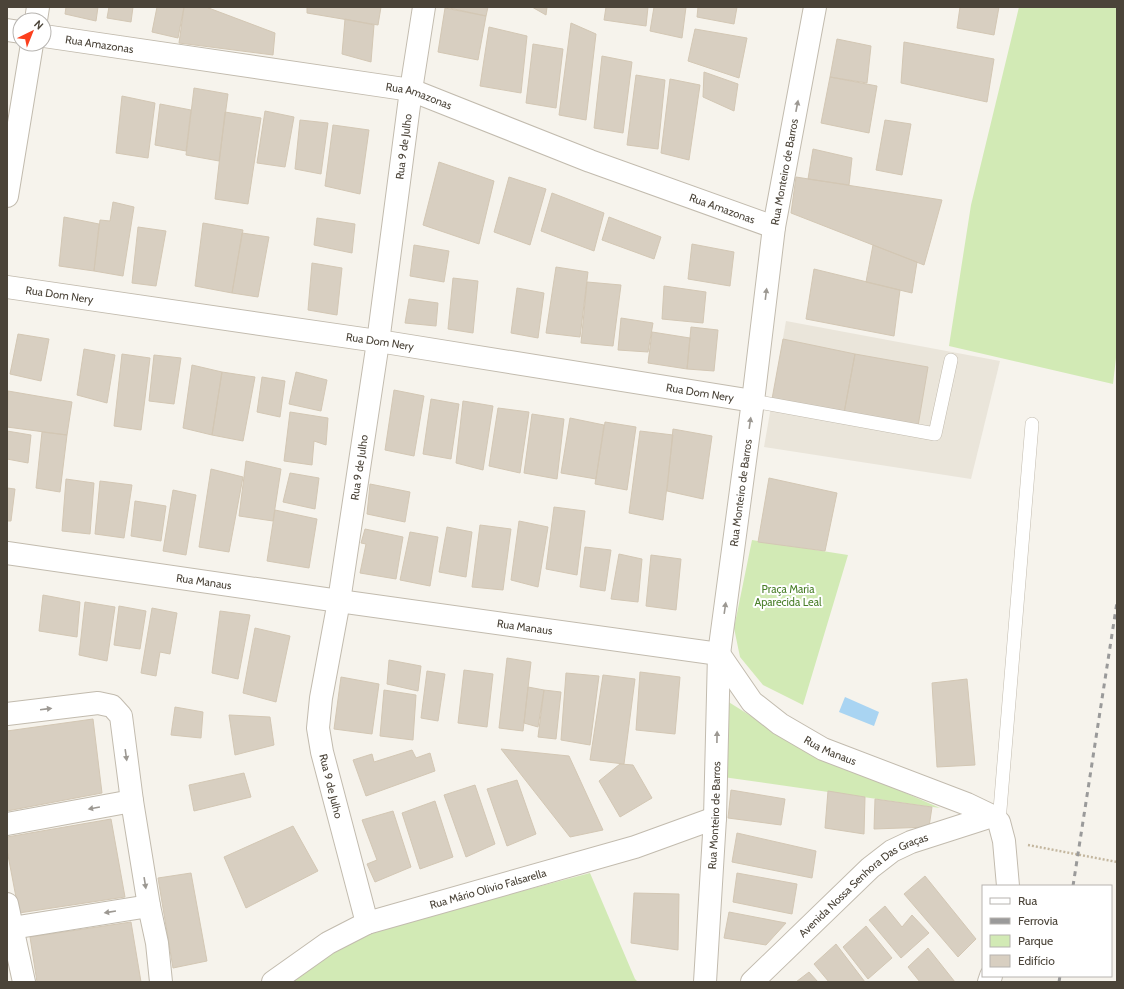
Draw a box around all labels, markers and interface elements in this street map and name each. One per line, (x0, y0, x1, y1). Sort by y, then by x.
north arrow (12, 12, 52, 52)
text: N (31, 17, 46, 32)
street label: Rua Amazonas (64, 32, 135, 56)
street label: Rua Amazonas (385, 79, 454, 113)
one-way arrow (794, 100, 800, 112)
street label: Rua 9 de Julho (392, 113, 415, 180)
street label: Rua Monteiro de Barros (767, 117, 801, 226)
street label: Rua Amazonas (687, 190, 757, 227)
street label: Rua Dom Nery (25, 283, 95, 307)
one-way arrow (763, 288, 769, 300)
street label: Rua Dom Nery (345, 330, 415, 354)
street label: Rua Dom Nery (665, 380, 735, 405)
one-way arrow (747, 417, 753, 429)
street label: Rua 9 de Julho (347, 434, 371, 501)
street label: Rua Monteiro de Barros (727, 438, 755, 547)
street label: Rua Manaus (175, 571, 233, 592)
park label: Praça Maria Aparecida Leal (754, 582, 822, 609)
one-way arrow (722, 602, 728, 614)
street label: Rua Manaus (496, 616, 554, 638)
one-way arrow (40, 706, 52, 712)
one-way arrow (713, 731, 720, 743)
street label: Rua Manaus (802, 733, 859, 768)
one-way arrow (123, 749, 129, 761)
street label: Rua 9 de Julho (316, 752, 346, 820)
street label: Rua Monteiro de Barros (705, 761, 723, 870)
one-way arrow (88, 805, 100, 811)
street label: Avenida Nossa Senhora Das Graças (796, 830, 930, 940)
street label: Rua Mário Olivio Falsarella (428, 865, 549, 912)
one-way arrow (142, 877, 148, 889)
legend (982, 885, 1112, 977)
text: Rua (1018, 893, 1037, 908)
one-way arrow (104, 909, 116, 915)
text: Ferrovia (1018, 913, 1058, 928)
text: Parque (1018, 933, 1053, 948)
text: Edifício (1018, 953, 1055, 968)

